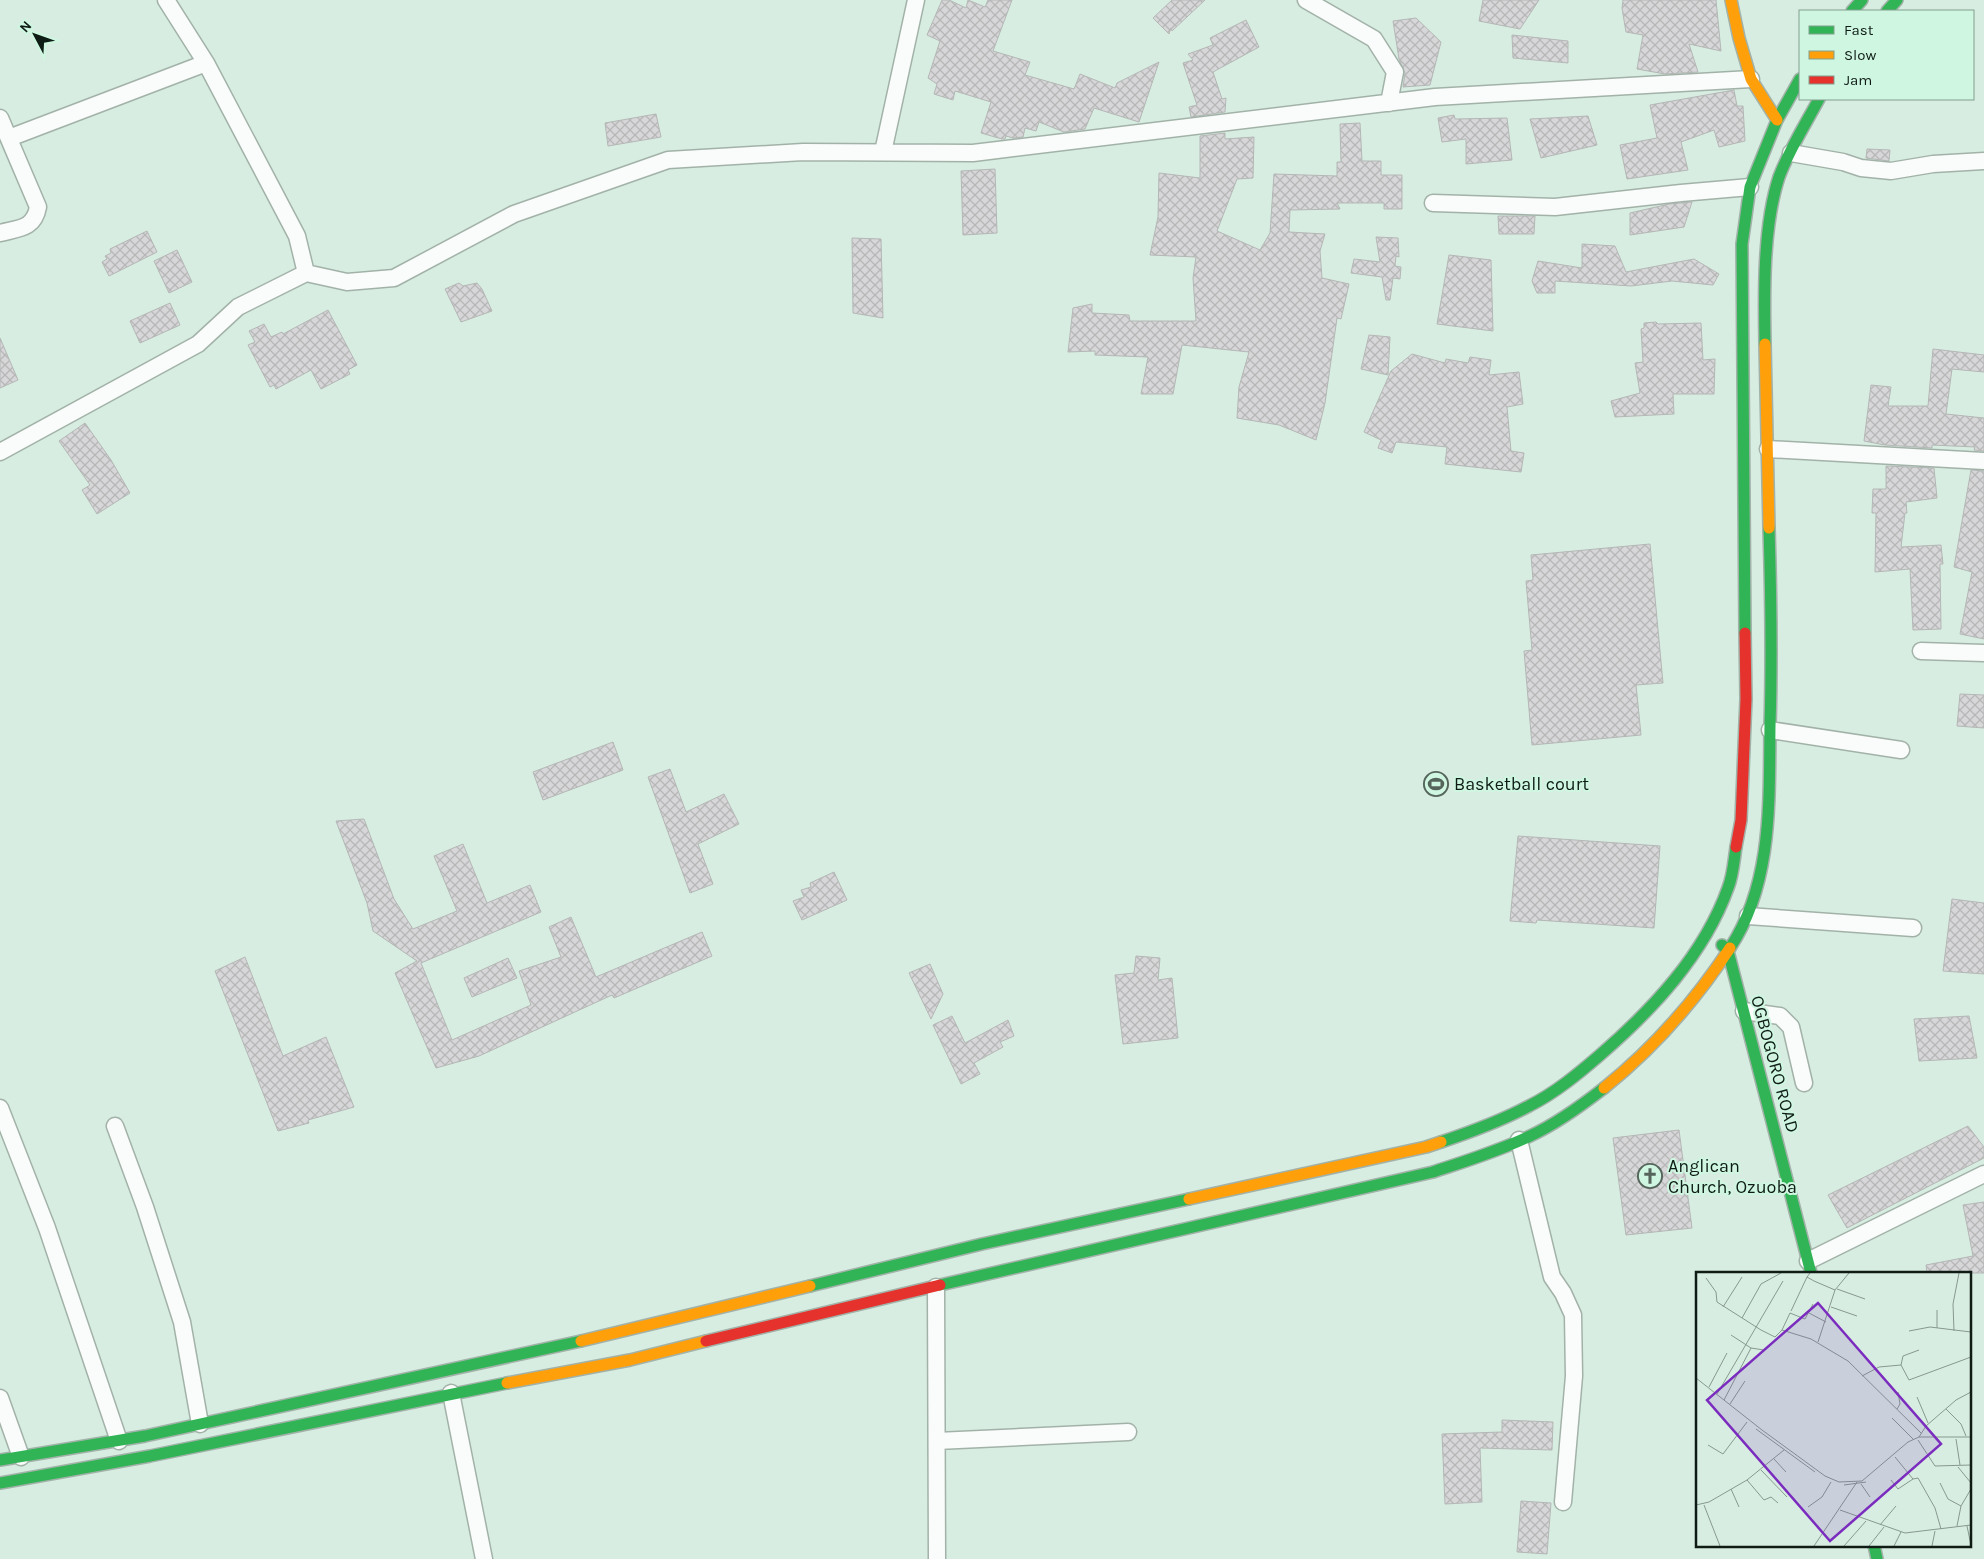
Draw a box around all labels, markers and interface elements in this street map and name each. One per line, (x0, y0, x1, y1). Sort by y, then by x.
north arrow (10, 10, 60, 60)
legend (1799, 10, 1974, 100)
text: N (16, 17, 35, 36)
text: Fast (1844, 21, 1874, 39)
text: Slow (1844, 46, 1876, 64)
text: Jam (1844, 71, 1872, 89)
sports icon: Basketball court (1423, 771, 1449, 797)
place label: Basketball court (1454, 773, 1589, 795)
street label: OGBOGORO ROAD (1746, 993, 1804, 1135)
place label: Anglican Church, Ozuoba (1668, 1155, 1797, 1198)
church icon: Anglican Church, Ozuoba (1637, 1163, 1663, 1189)
inset map (1696, 1272, 1972, 1546)

